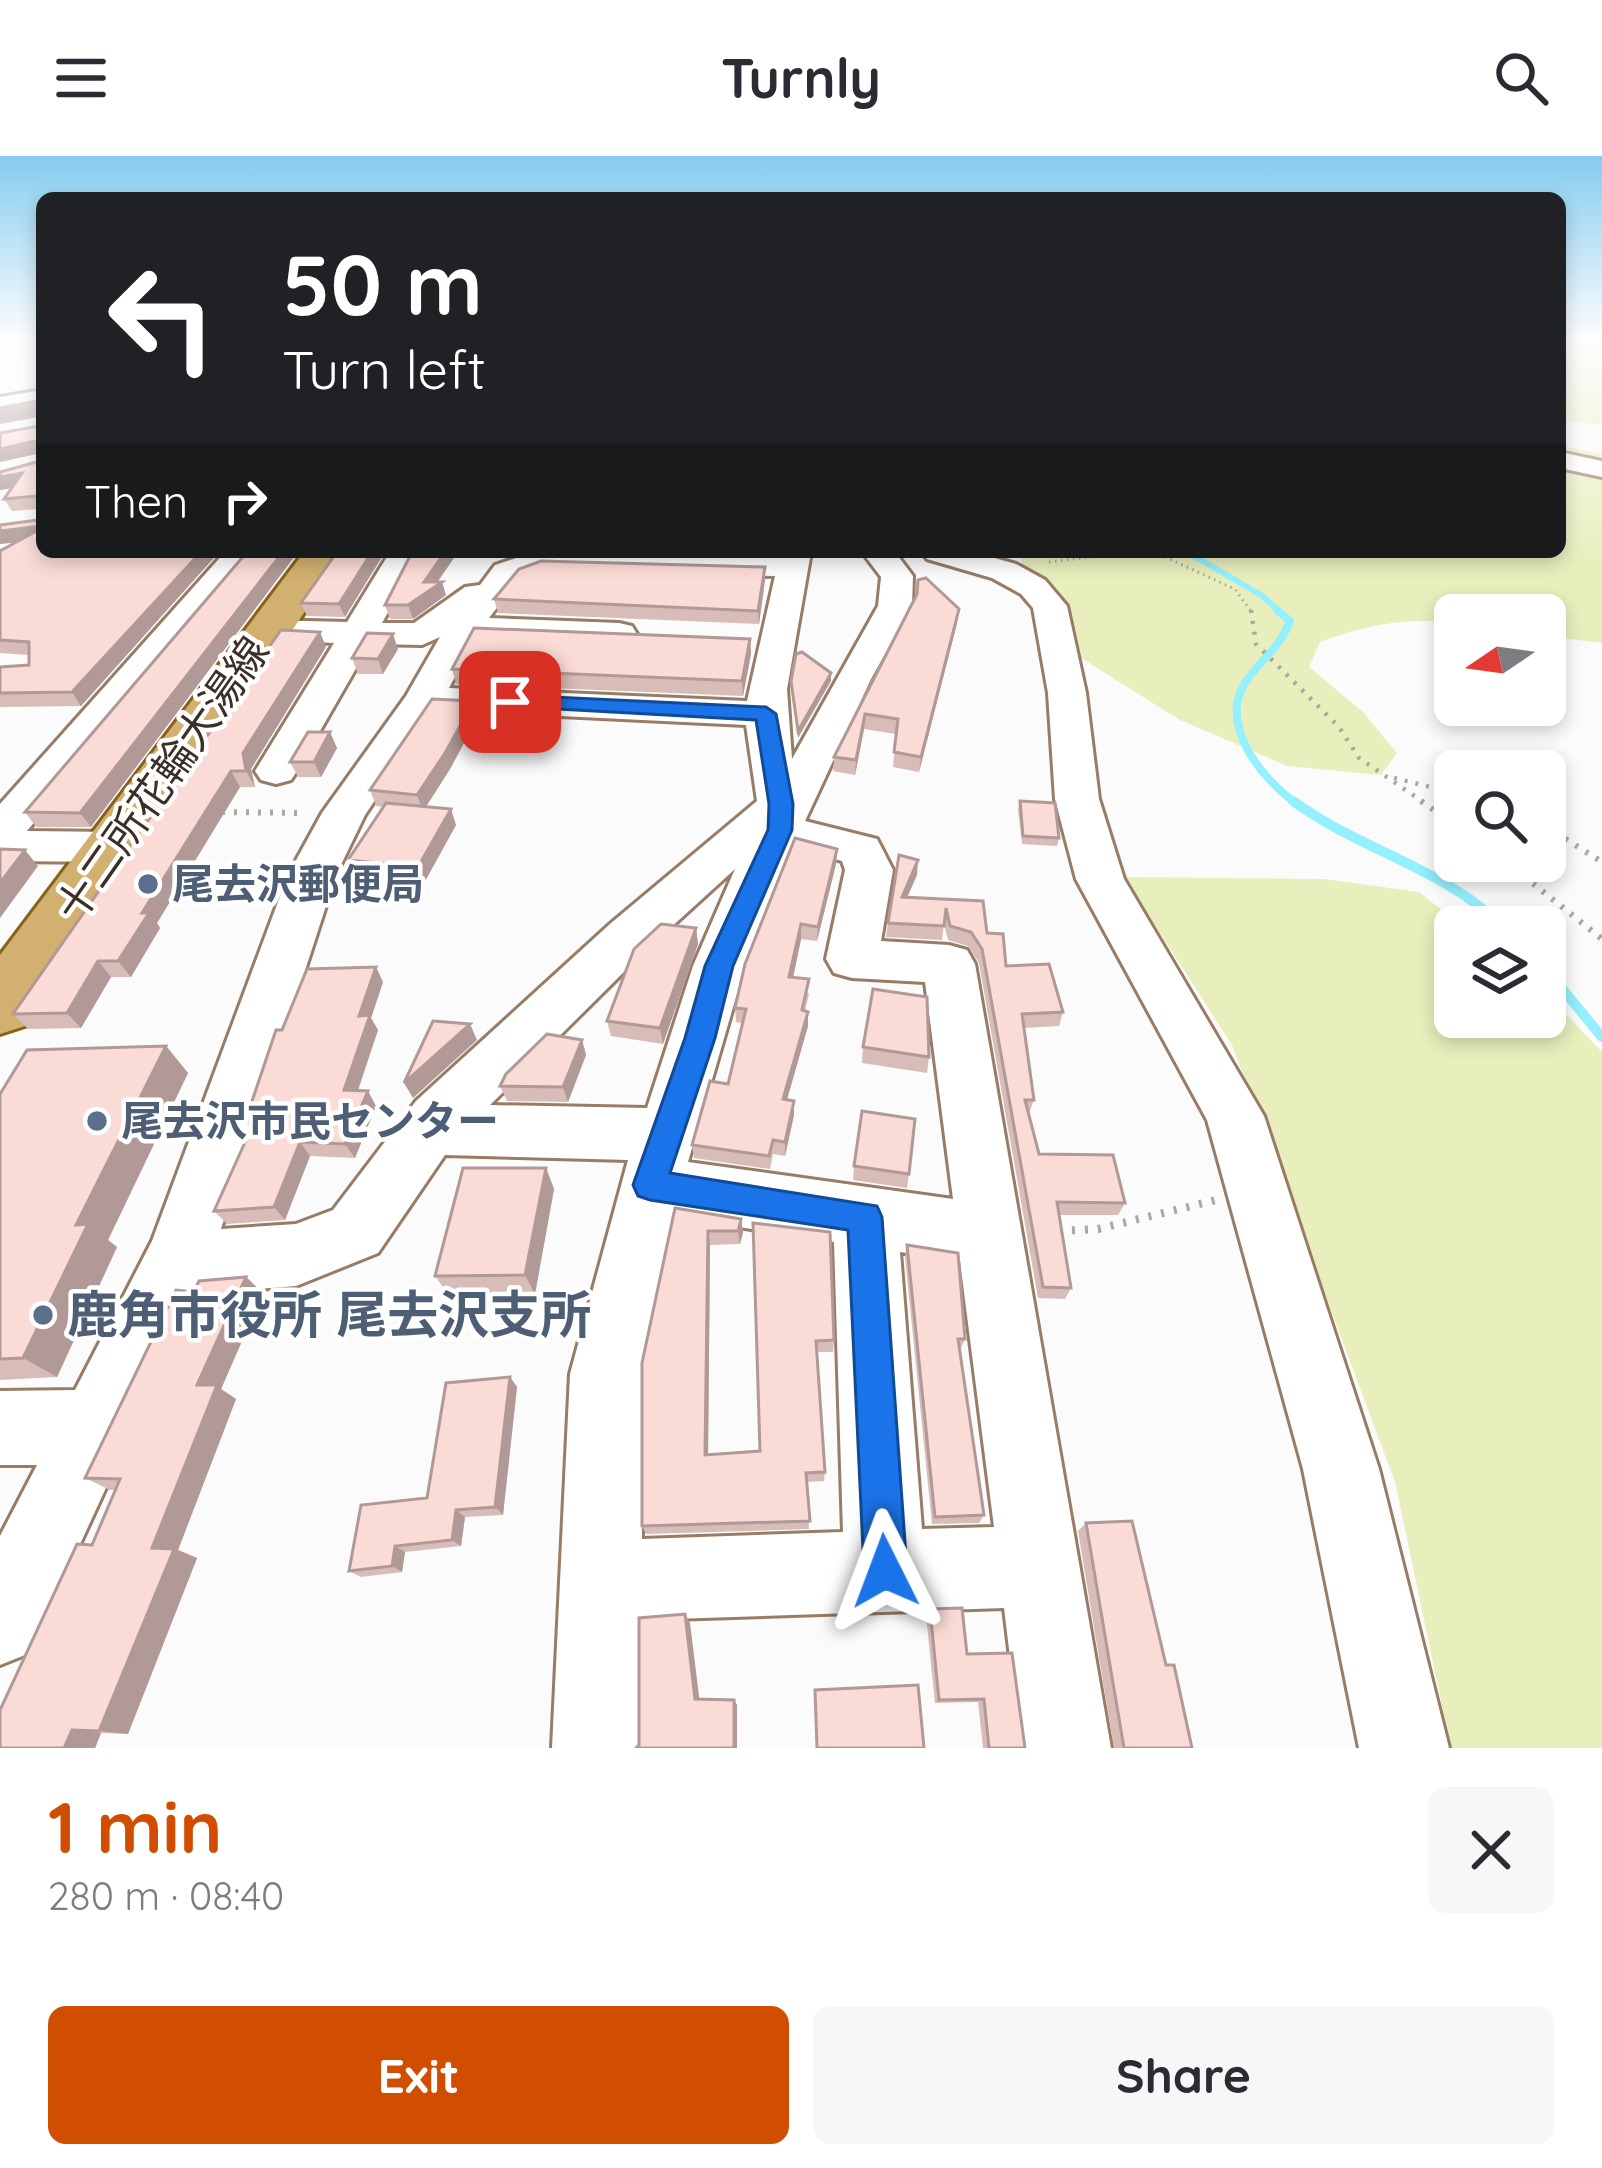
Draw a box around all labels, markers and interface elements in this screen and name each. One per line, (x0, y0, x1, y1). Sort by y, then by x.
text: Turnly (721, 44, 881, 112)
icon: menu (48, 45, 114, 111)
icon: search (1488, 45, 1554, 111)
text: 50 m (282, 231, 483, 336)
icon: left (84, 240, 240, 396)
text: Turn left (282, 335, 486, 403)
icon: right (212, 468, 278, 534)
text: Then (84, 473, 188, 529)
north arrow (1434, 594, 1566, 726)
map controls (1434, 594, 1566, 1038)
street label: 十二所花輪大湯線 (44, 626, 280, 932)
pin (459, 651, 561, 753)
icon: arrive (477, 669, 543, 735)
button: search (1434, 750, 1566, 882)
place label: 尾去沢郵便局 (172, 857, 424, 910)
marker: 尾去沢郵便局 (135, 871, 161, 897)
button: layers (1434, 906, 1566, 1038)
place label: 尾去沢市民センター (121, 1094, 499, 1147)
marker: 尾去沢市民センター (84, 1108, 110, 1134)
place label: 鹿角市役所 尾去沢支所 (67, 1282, 591, 1346)
marker: 鹿角市役所 尾去沢支所 (30, 1302, 56, 1328)
position arrow (822, 1508, 948, 1634)
text: 1 min (48, 1781, 222, 1871)
button: close (1428, 1787, 1554, 1913)
text: 280 m · 08:40 (48, 1871, 284, 1920)
button: Exit (48, 2006, 789, 2144)
button: Share (813, 2006, 1554, 2144)

